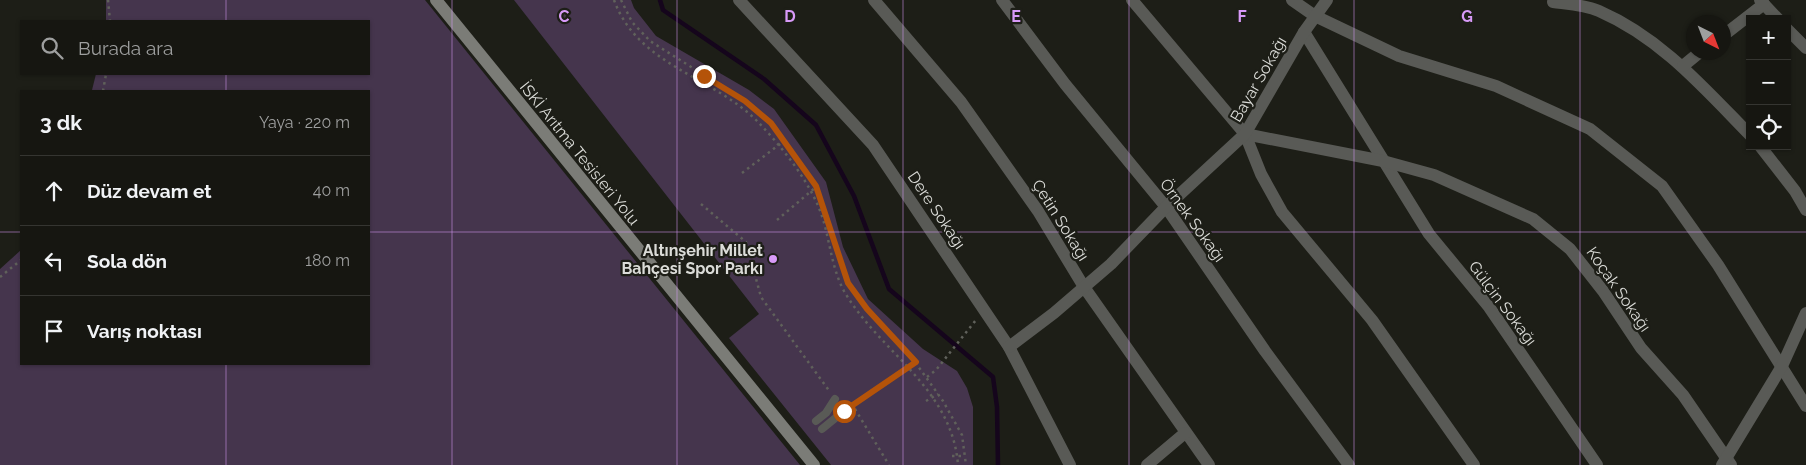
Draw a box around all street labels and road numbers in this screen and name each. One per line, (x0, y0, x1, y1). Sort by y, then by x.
street label: Bayar Sokağı (1226, 33, 1291, 125)
street label: İSKİ Arıtma Tesisleri Yolu (516, 77, 644, 229)
street label: Dere Sokağı (904, 168, 969, 253)
street label: Örnek Sokağı (1156, 174, 1230, 266)
street label: Çetin Sokağı (1028, 176, 1093, 264)
street label: Koçak Sokağı (1582, 243, 1655, 335)
street label: Gülçin Sokağı (1465, 257, 1541, 349)

